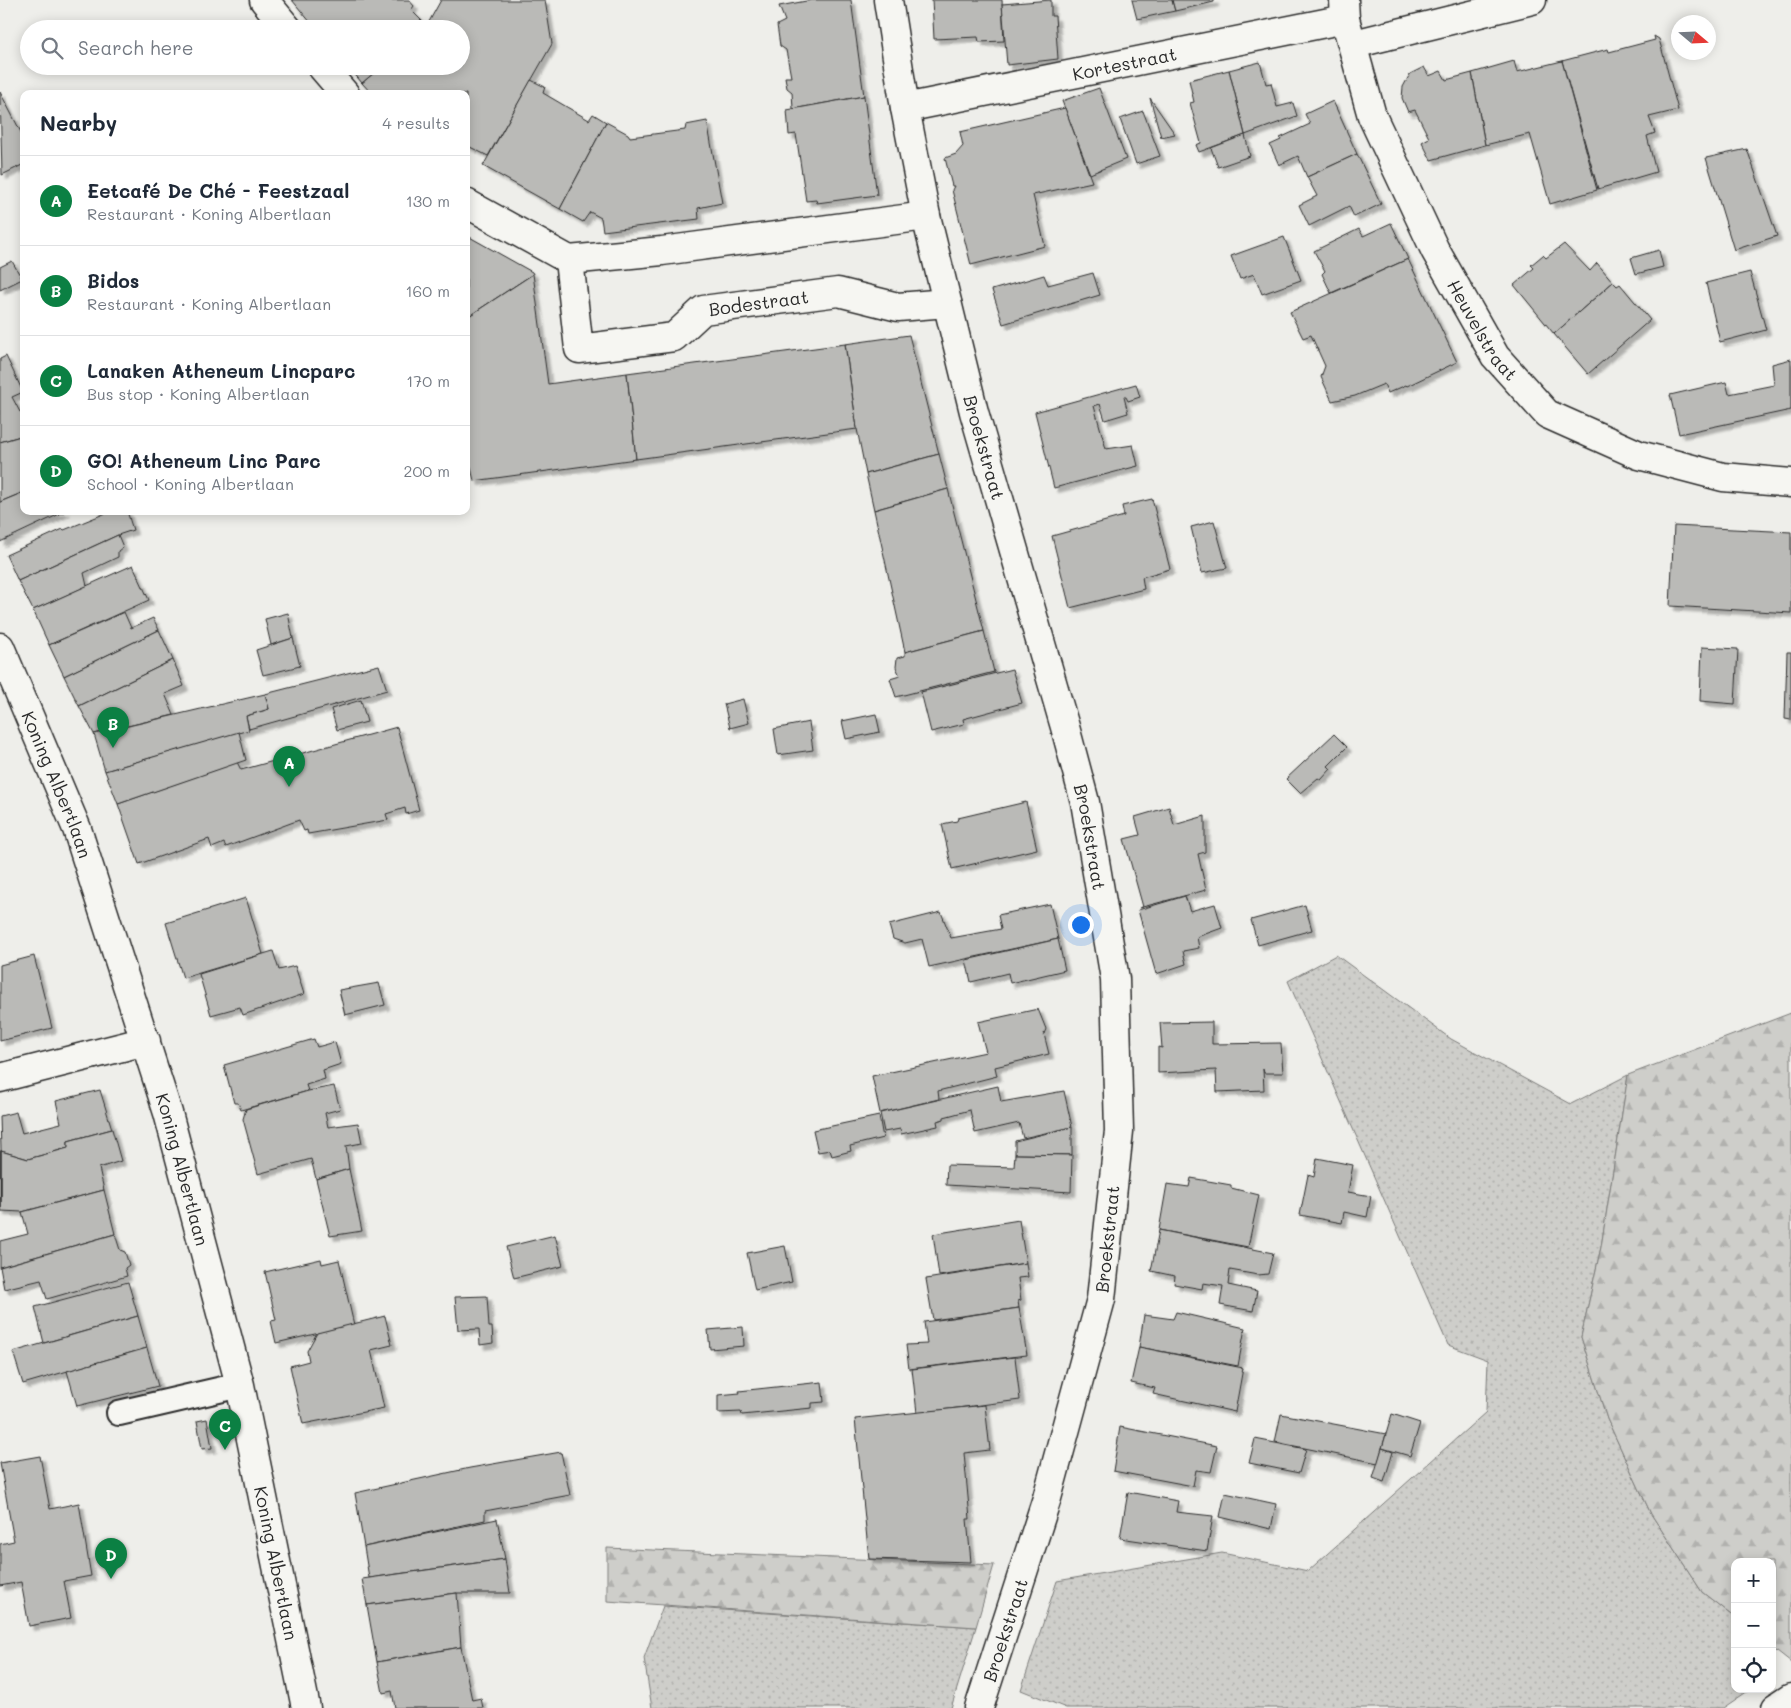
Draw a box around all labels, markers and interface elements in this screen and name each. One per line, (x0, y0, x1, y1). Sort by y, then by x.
north arrow (1671, 15, 1716, 60)
search box (20, 20, 470, 75)
icon: search (38, 34, 66, 62)
text: Search here (78, 35, 194, 60)
street label: Kortestraat (1070, 41, 1179, 86)
text: Nearby (40, 109, 117, 136)
text: 4 results (382, 112, 450, 133)
text: Eetcafé De Ché - Feestzaal (87, 178, 349, 203)
text: A (50, 190, 62, 211)
text: 130 m (406, 190, 450, 211)
text: Restaurant · Koning Albertlaan (87, 203, 331, 224)
text: Bidos (87, 268, 139, 293)
street label: Heuvelstraat (1442, 275, 1523, 386)
text: B (51, 280, 61, 301)
text: 160 m (405, 280, 450, 301)
street label: Bodestraat (707, 284, 810, 321)
text: Restaurant · Koning Albertlaan (87, 293, 331, 314)
text: Lanaken Atheneum Lincparc (87, 358, 355, 383)
text: C (50, 370, 62, 391)
text: 170 m (406, 370, 450, 391)
text: Bus stop · Koning Albertlaan (87, 383, 309, 404)
street label: Broekstraat (958, 393, 1011, 502)
text: GO! Atheneum Linc Parc (87, 448, 321, 473)
text: D (50, 460, 62, 481)
text: 200 m (403, 460, 450, 481)
text: School · Koning Albertlaan (87, 473, 294, 494)
street label: Koning Albertlaan (16, 707, 98, 861)
pin: B (97, 707, 129, 748)
pin: A (273, 746, 305, 787)
street label: Broekstraat (1069, 781, 1112, 892)
your location (1068, 912, 1094, 938)
street label: Koning Albertlaan (150, 1090, 215, 1248)
street label: Broekstraat (1089, 1184, 1125, 1294)
pin: C (209, 1409, 241, 1450)
street label: Koning Albertlaan (249, 1484, 304, 1642)
pin: D (95, 1538, 127, 1579)
map controls (1731, 1558, 1776, 1693)
button: + (1731, 1558, 1776, 1603)
street label: Broekstraat (977, 1575, 1033, 1685)
button: − (1731, 1603, 1776, 1648)
button: locate (1731, 1648, 1776, 1693)

